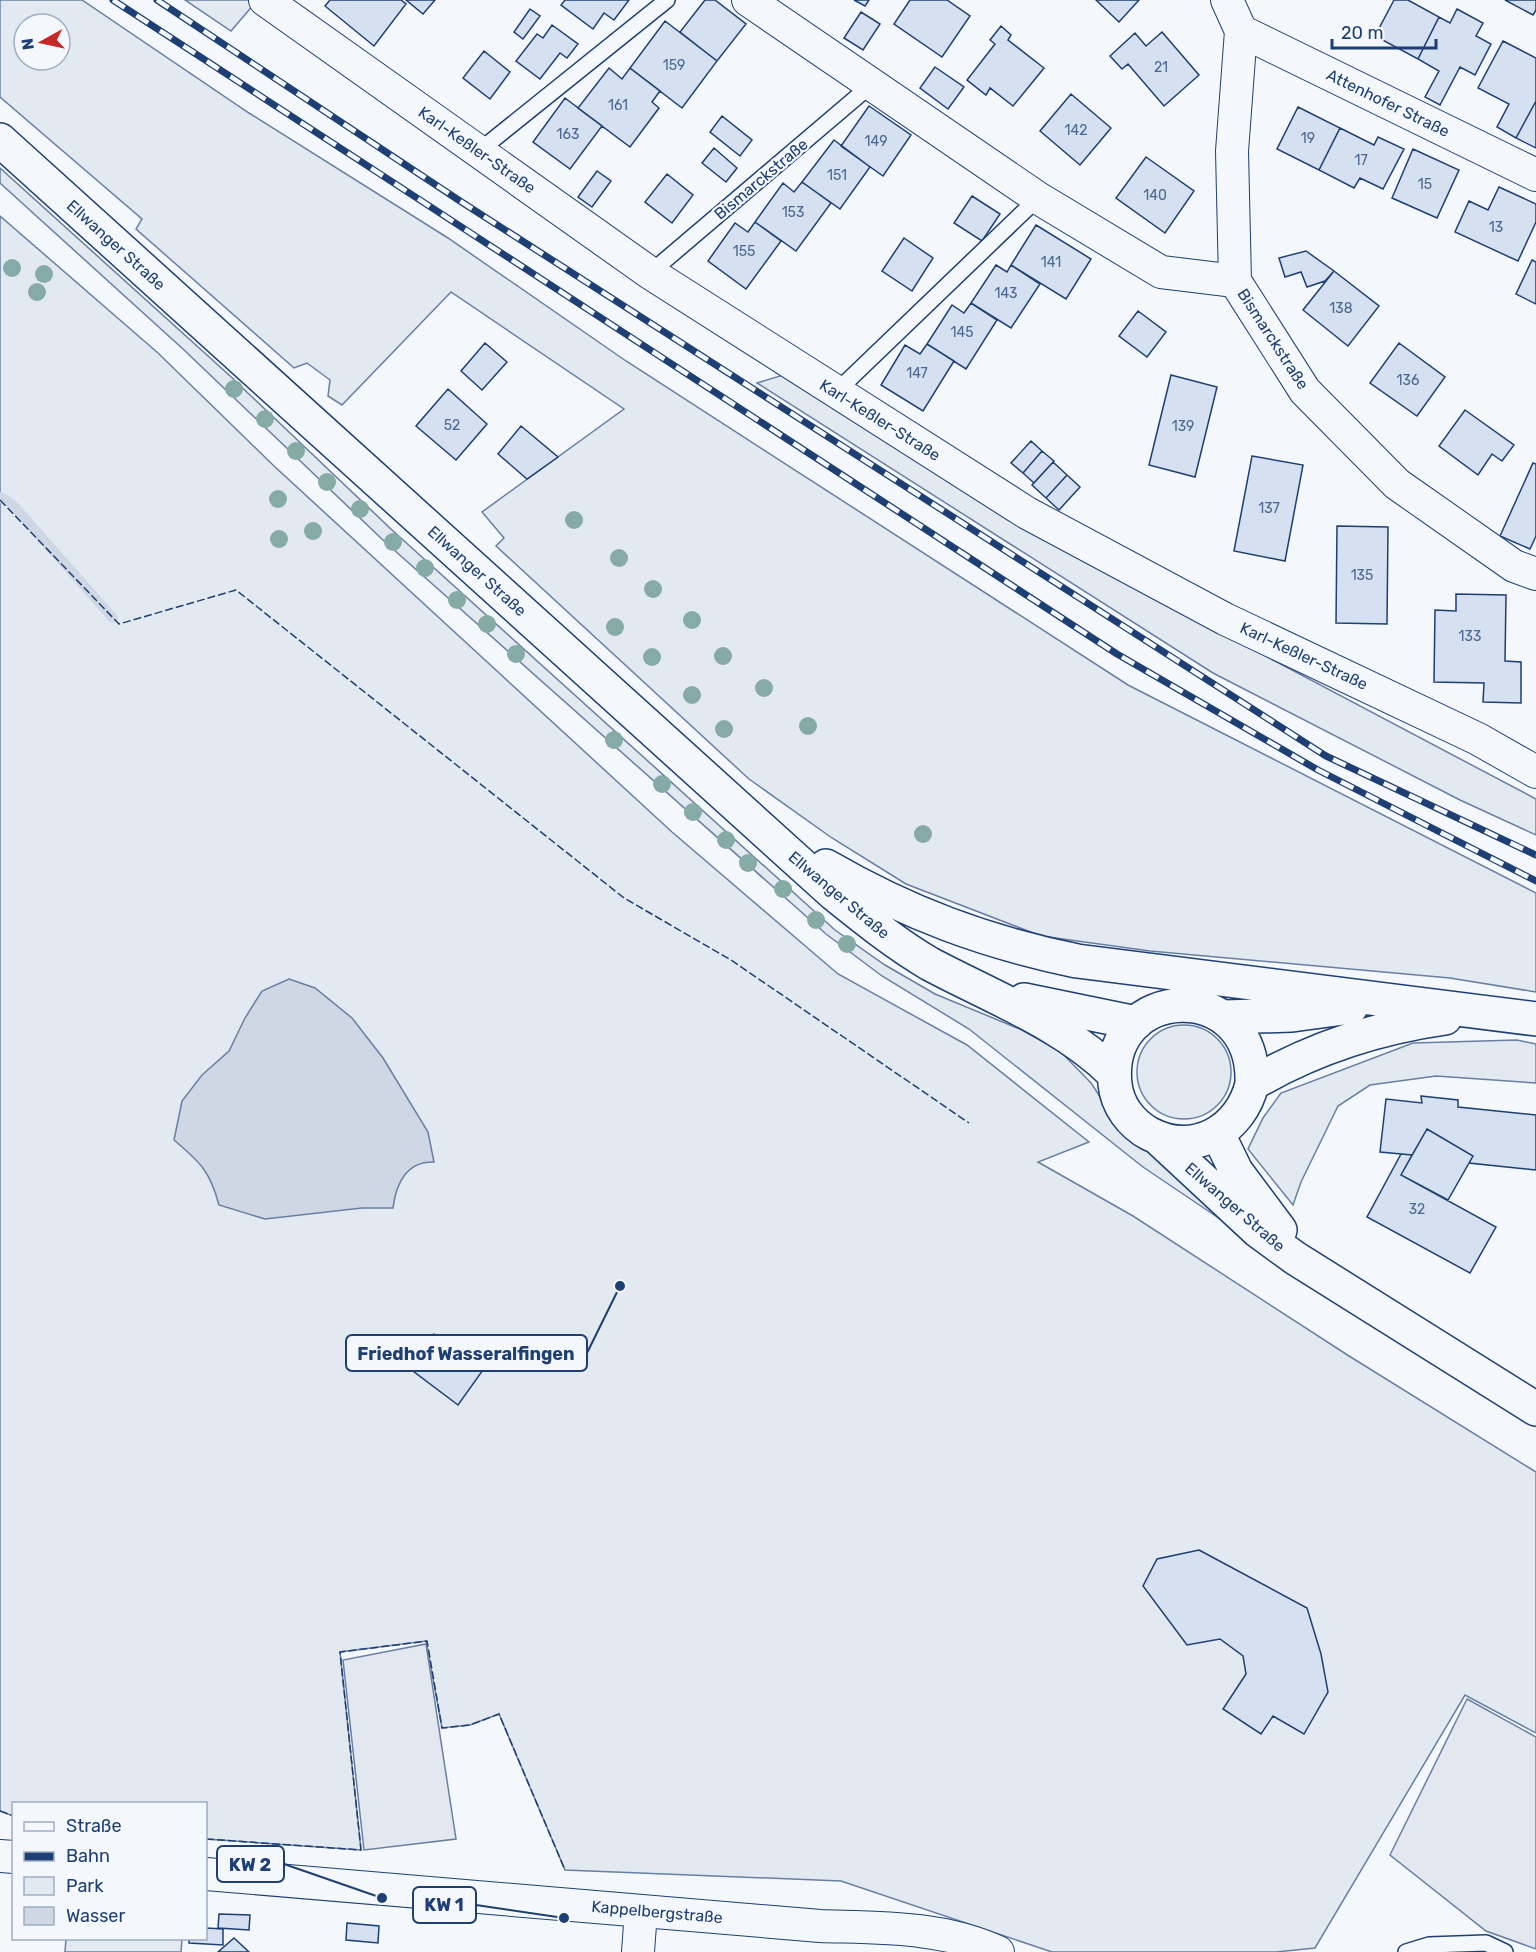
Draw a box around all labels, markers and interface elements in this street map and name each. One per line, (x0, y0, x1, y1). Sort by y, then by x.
north arrow (12, 12, 72, 72)
scale bar (1332, 12, 1436, 50)
text: 20 m (1341, 22, 1383, 44)
text: N (17, 37, 38, 51)
house number: 159 (663, 57, 685, 74)
house number: 21 (1154, 59, 1168, 76)
street label: Attenhofer Straße (1323, 65, 1453, 141)
house number: 161 (608, 97, 628, 114)
street label: Karl-Keßler-Straße (415, 102, 539, 198)
house number: 142 (1065, 122, 1087, 139)
house number: 163 (557, 126, 579, 143)
house number: 19 (1301, 130, 1315, 147)
house number: 149 (865, 133, 887, 150)
street label: Bismarckstraße (710, 134, 812, 224)
house number: 17 (1354, 152, 1368, 169)
house number: 151 (827, 167, 847, 184)
house number: 15 (1418, 176, 1432, 193)
house number: 140 (1143, 187, 1167, 204)
street label: Ellwanger Straße (63, 196, 169, 294)
house number: 153 (782, 204, 804, 221)
house number: 13 (1489, 219, 1503, 236)
house number: 155 (733, 243, 755, 260)
house number: 141 (1041, 254, 1061, 271)
house number: 143 (994, 285, 1018, 302)
street label: Bismarckstraße (1233, 285, 1313, 393)
house number: 138 (1329, 300, 1353, 317)
house number: 145 (950, 324, 974, 341)
house number: 147 (906, 365, 928, 382)
house number: 136 (1397, 372, 1419, 389)
street label: Karl-Keßler-Straße (816, 375, 944, 465)
house number: 52 (444, 417, 460, 434)
house number: 139 (1172, 418, 1194, 435)
house number: 137 (1258, 500, 1280, 517)
street label: Ellwanger Straße (424, 522, 530, 620)
house number: 135 (1351, 567, 1373, 584)
street label: Karl-Keßler-Straße (1237, 618, 1371, 694)
house number: 133 (1459, 628, 1481, 645)
street label: Ellwanger Straße (785, 847, 893, 943)
street label: Ellwanger Straße (1181, 1158, 1289, 1256)
house number: 32 (1409, 1201, 1425, 1218)
callout: Friedhof Wasseralfingen (346, 1335, 587, 1371)
text: Friedhof Wasseralfingen (357, 1343, 575, 1365)
legend (12, 1802, 207, 1940)
text: Straße (66, 1815, 122, 1837)
text: Bahn (66, 1845, 110, 1867)
callout: KW 2 (217, 1846, 284, 1882)
text: KW 2 (229, 1854, 271, 1876)
text: Park (66, 1875, 104, 1897)
callout: KW 1 (413, 1887, 476, 1923)
text: KW 1 (424, 1894, 464, 1916)
street label: Kappelbergstraße (591, 1897, 723, 1927)
text: Wasser (66, 1905, 125, 1927)

